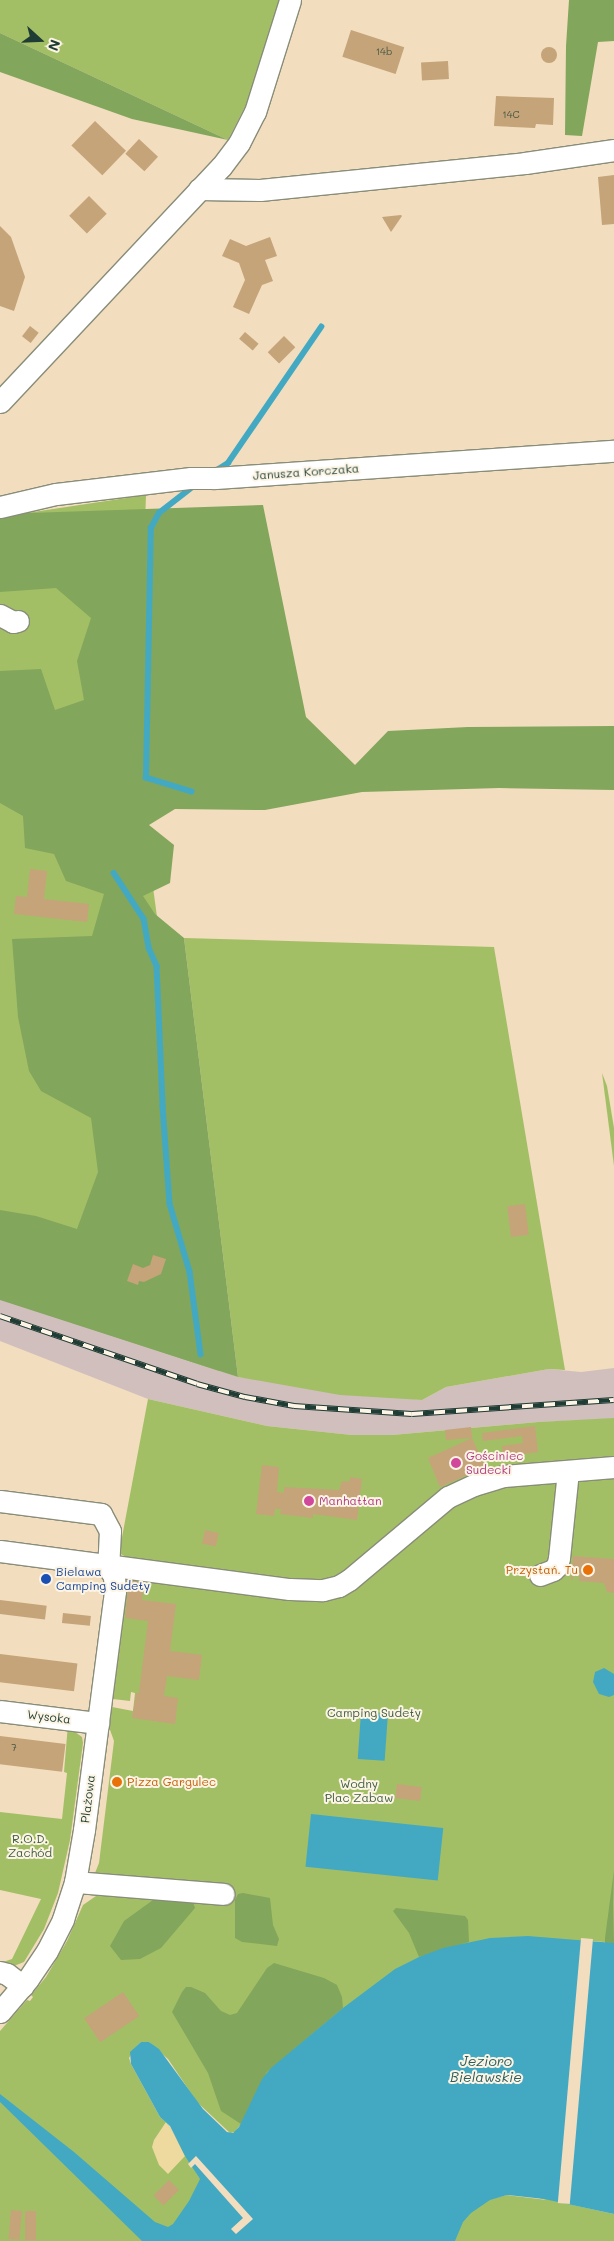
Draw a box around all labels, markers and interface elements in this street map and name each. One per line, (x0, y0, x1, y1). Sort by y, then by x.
north arrow (15, 15, 65, 65)
text: N (44, 37, 65, 54)
house number: 14b (376, 46, 392, 58)
house number: 14C (502, 109, 520, 121)
street label: Janusza Korczaka (252, 461, 360, 483)
place label: Gościniec Sudecki (466, 1449, 523, 1477)
marker: Gościniec Sudecki (450, 1457, 462, 1469)
place label: Manhattan (319, 1494, 382, 1508)
marker: Manhattan (303, 1495, 315, 1507)
place label: Przystań. Tu (506, 1563, 578, 1577)
marker: Przystań. Tu (582, 1564, 594, 1576)
place label: Bielawa Camping Sudety (56, 1565, 150, 1593)
marker: Bielawa Camping Sudety (40, 1573, 52, 1585)
park label: Camping Sudety (327, 1706, 421, 1720)
street label: Wysoka (26, 1707, 72, 1727)
house number: 7 (11, 1742, 17, 1754)
street label: Plażowa (78, 1774, 98, 1824)
place label: Pizza Gargulec (127, 1775, 216, 1789)
marker: Pizza Gargulec (111, 1776, 123, 1788)
park label: Wodny Plac Zabaw (325, 1777, 393, 1805)
park label: R.O.D. Zachód (8, 1832, 52, 1860)
water label: Jezioro Bielawskie (450, 2053, 522, 2086)

